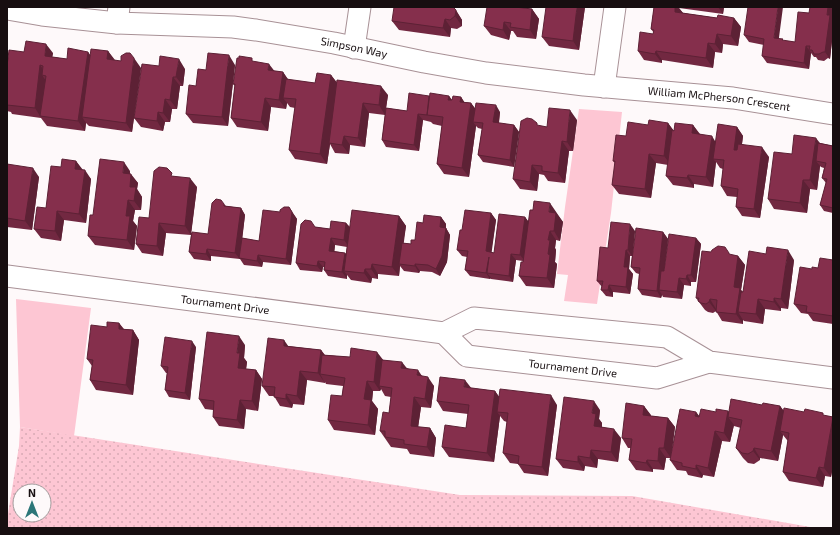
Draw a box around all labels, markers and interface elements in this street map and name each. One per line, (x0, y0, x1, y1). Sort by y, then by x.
street label: Simpson Way (320, 34, 389, 60)
street label: William McPherson Crescent (647, 84, 791, 113)
street label: Tournament Drive (180, 292, 270, 316)
street label: Tournament Drive (528, 356, 618, 379)
north arrow (12, 483, 52, 523)
text: N (28, 486, 36, 499)

